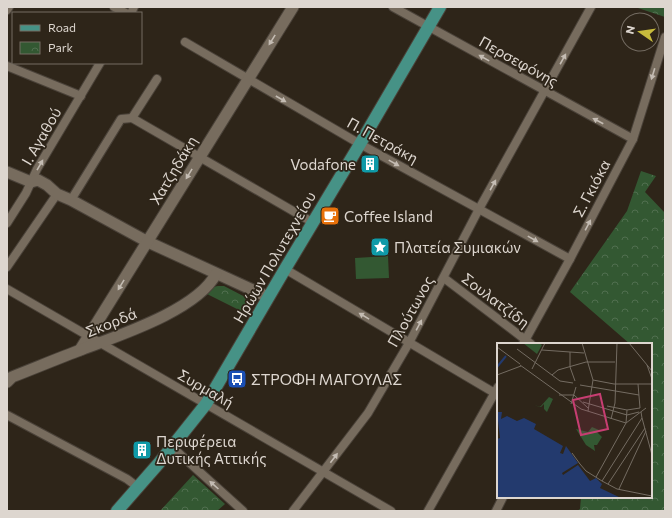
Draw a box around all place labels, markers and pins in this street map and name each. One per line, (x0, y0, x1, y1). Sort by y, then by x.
building icon: Vodafone (359, 153, 381, 175)
place label: Vodafone (290, 155, 356, 173)
cafe icon: Coffee Island (319, 205, 341, 227)
place label: Coffee Island (344, 207, 433, 225)
place icon: Πλατεία Συμιακών (369, 236, 391, 258)
place label: Πλατεία Συμιακών (394, 238, 521, 256)
bus stop icon: ΣΤΡΟΦΗ ΜΑΓΟΥΛΑΣ (226, 368, 248, 390)
place label: ΣΤΡΟΦΗ ΜΑΓΟΥΛΑΣ (251, 370, 402, 388)
place label: Περιφέρεια Δυτικής Αττικής (156, 432, 267, 467)
building icon: Περιφέρεια Δυτικής Αττικής (131, 439, 153, 461)

